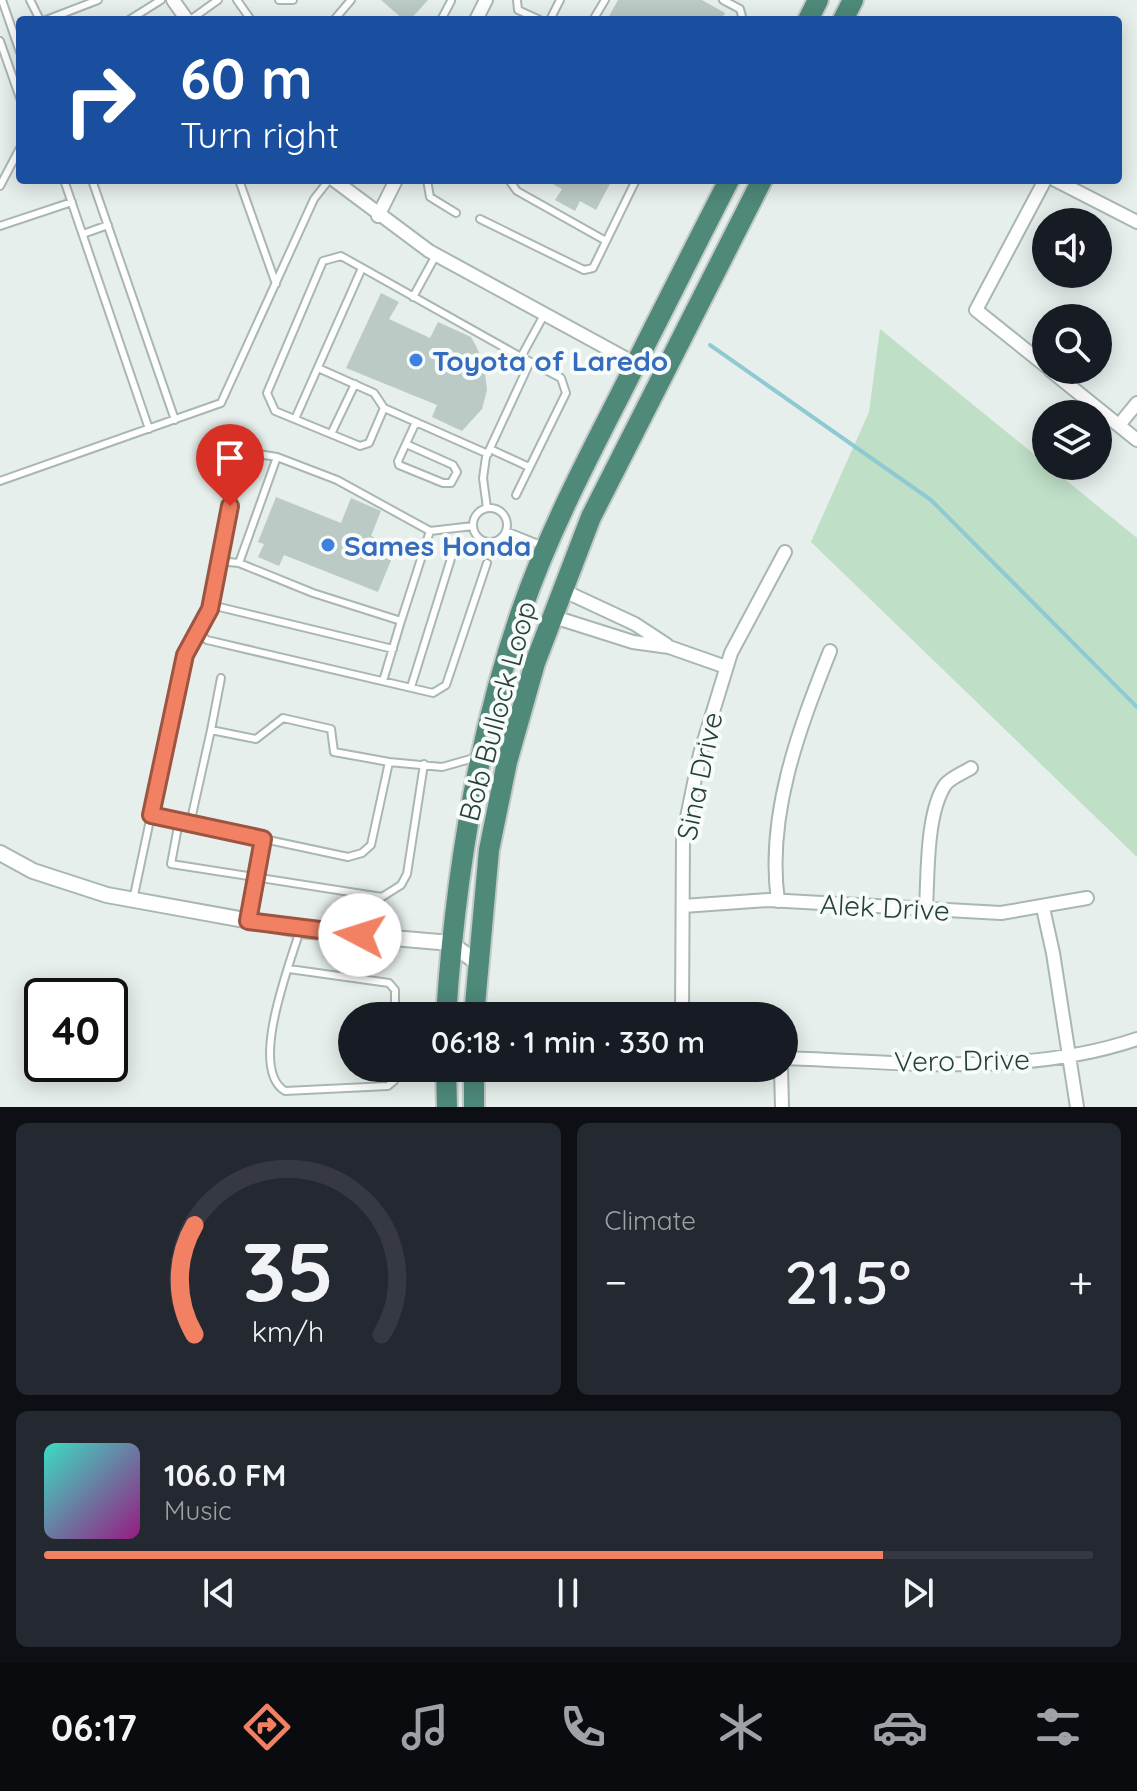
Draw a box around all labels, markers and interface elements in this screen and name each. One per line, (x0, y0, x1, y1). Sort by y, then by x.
text: 60 m (180, 43, 313, 113)
icon: right (48, 48, 152, 152)
text: Turn right (180, 112, 339, 157)
map controls (1032, 208, 1112, 480)
button: sound (1032, 208, 1112, 288)
button: search (1032, 304, 1112, 384)
place label: Toyota of Laredo (432, 343, 668, 378)
marker: Toyota of Laredo (407, 351, 425, 369)
button: layers (1032, 400, 1112, 480)
pin (196, 424, 264, 506)
icon: arrive (208, 436, 252, 480)
place label: Sames Honda (344, 528, 531, 563)
marker: Sames Honda (319, 536, 337, 554)
street label: Bob Bullock Loop (451, 597, 543, 825)
street label: Sina Drive (668, 709, 730, 843)
street label: Alek Drive (819, 886, 951, 928)
position arrow (318, 893, 402, 977)
speed limit sign: 40 (24, 978, 128, 1082)
text: 06:18 · 1 min · 330 m (431, 1023, 705, 1061)
street label: Vero Drive (894, 1041, 1030, 1079)
text: Climate (605, 1204, 696, 1237)
text: 35 (242, 1218, 335, 1322)
text: 21.5° (784, 1244, 911, 1319)
text: − (605, 1254, 627, 1309)
text: + (1068, 1254, 1093, 1309)
text: km/h (252, 1313, 325, 1349)
text: 106.0 FM (164, 1456, 286, 1494)
text: Music (164, 1494, 232, 1527)
icon: previous (197, 1571, 241, 1615)
icon: pause (546, 1571, 590, 1615)
icon: next (896, 1571, 940, 1615)
icon: directions (239, 1699, 295, 1755)
icon: music (397, 1699, 453, 1755)
icon: phone (555, 1699, 611, 1755)
icon: climate (713, 1699, 769, 1755)
icon: car (872, 1699, 928, 1755)
icon: filters (1030, 1699, 1086, 1755)
text: 06:17 (51, 1705, 137, 1750)

